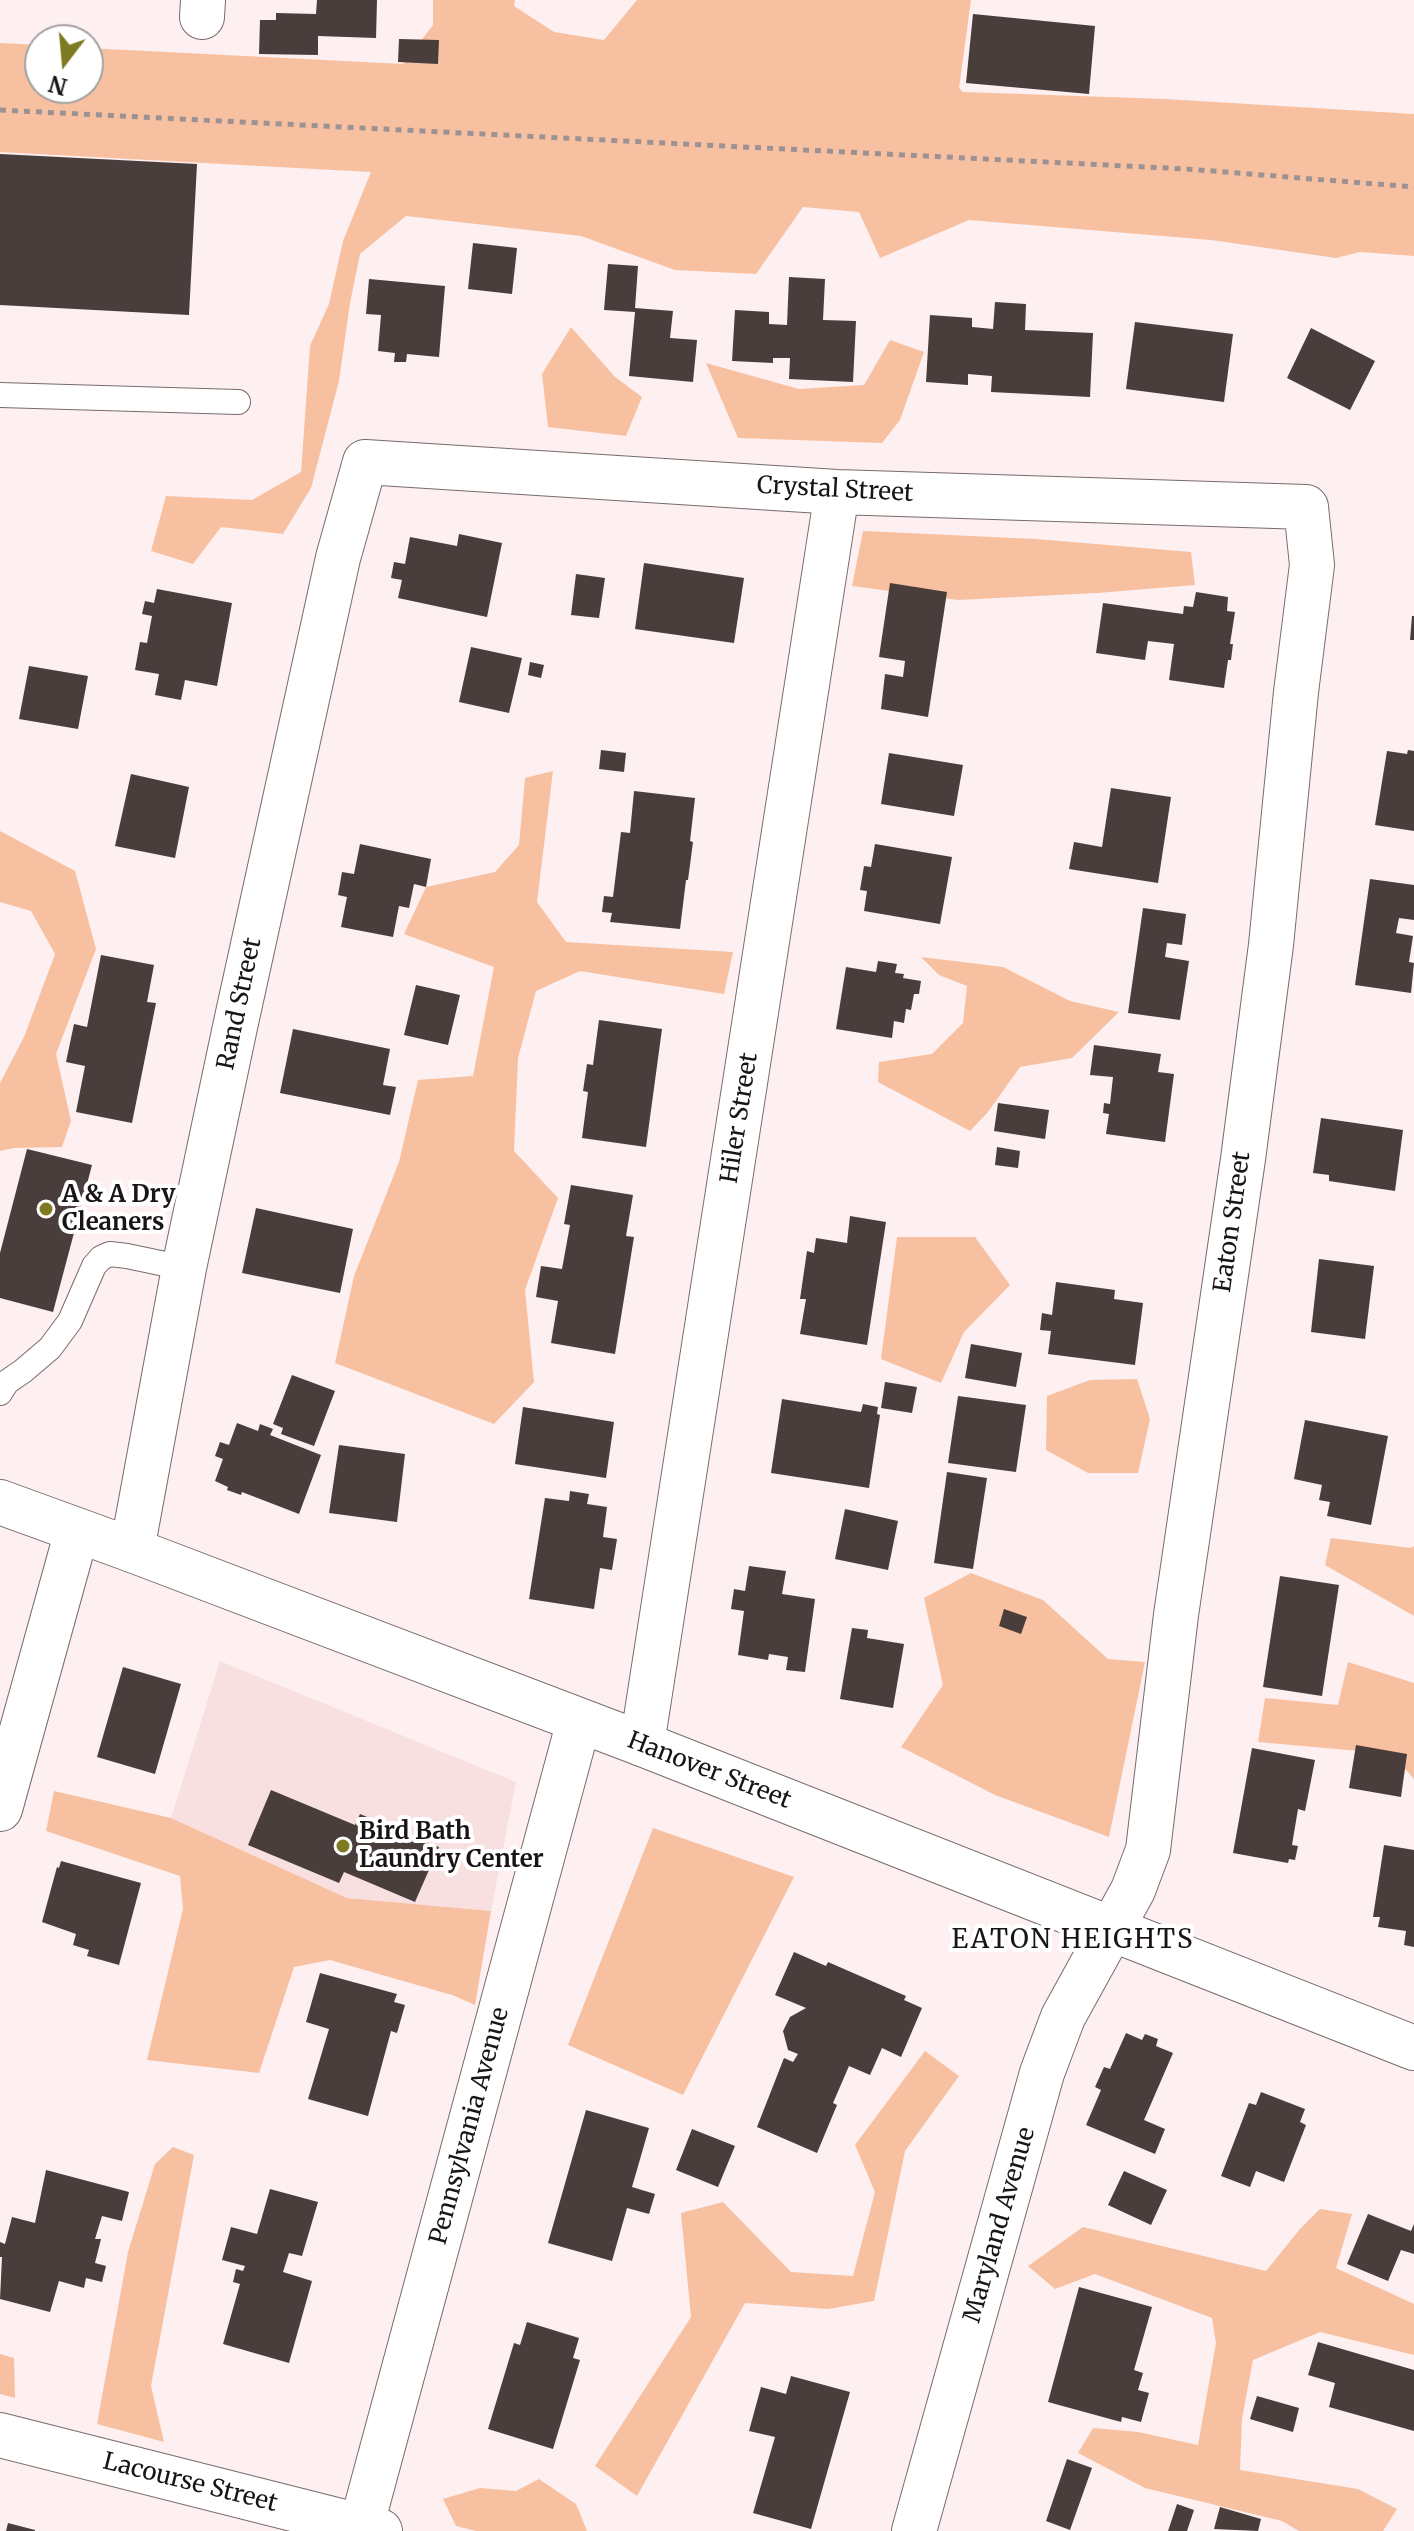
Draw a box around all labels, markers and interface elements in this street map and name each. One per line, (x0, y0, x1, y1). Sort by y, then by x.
north arrow (24, 24, 104, 104)
text: N (46, 69, 70, 101)
street label: Crystal Street (756, 472, 914, 508)
street label: Rand Street (212, 935, 268, 1073)
street label: Hiler Street (715, 1051, 765, 1185)
street label: Eaton Street (1209, 1150, 1257, 1294)
place label: A & A Dry Cleaners (62, 1181, 176, 1237)
marker: A & A Dry Cleaners (37, 1200, 55, 1218)
street label: Hanover Street (623, 1727, 795, 1815)
place label: Bird Bath Laundry Center (359, 1818, 544, 1874)
marker: Bird Bath Laundry Center (334, 1837, 352, 1855)
district label: EATON HEIGHTS (952, 1925, 1194, 1957)
street label: Pennsylvania Avenue (424, 2004, 516, 2248)
street label: Maryland Avenue (958, 2124, 1042, 2326)
street label: Lacourse Street (100, 2447, 280, 2519)

